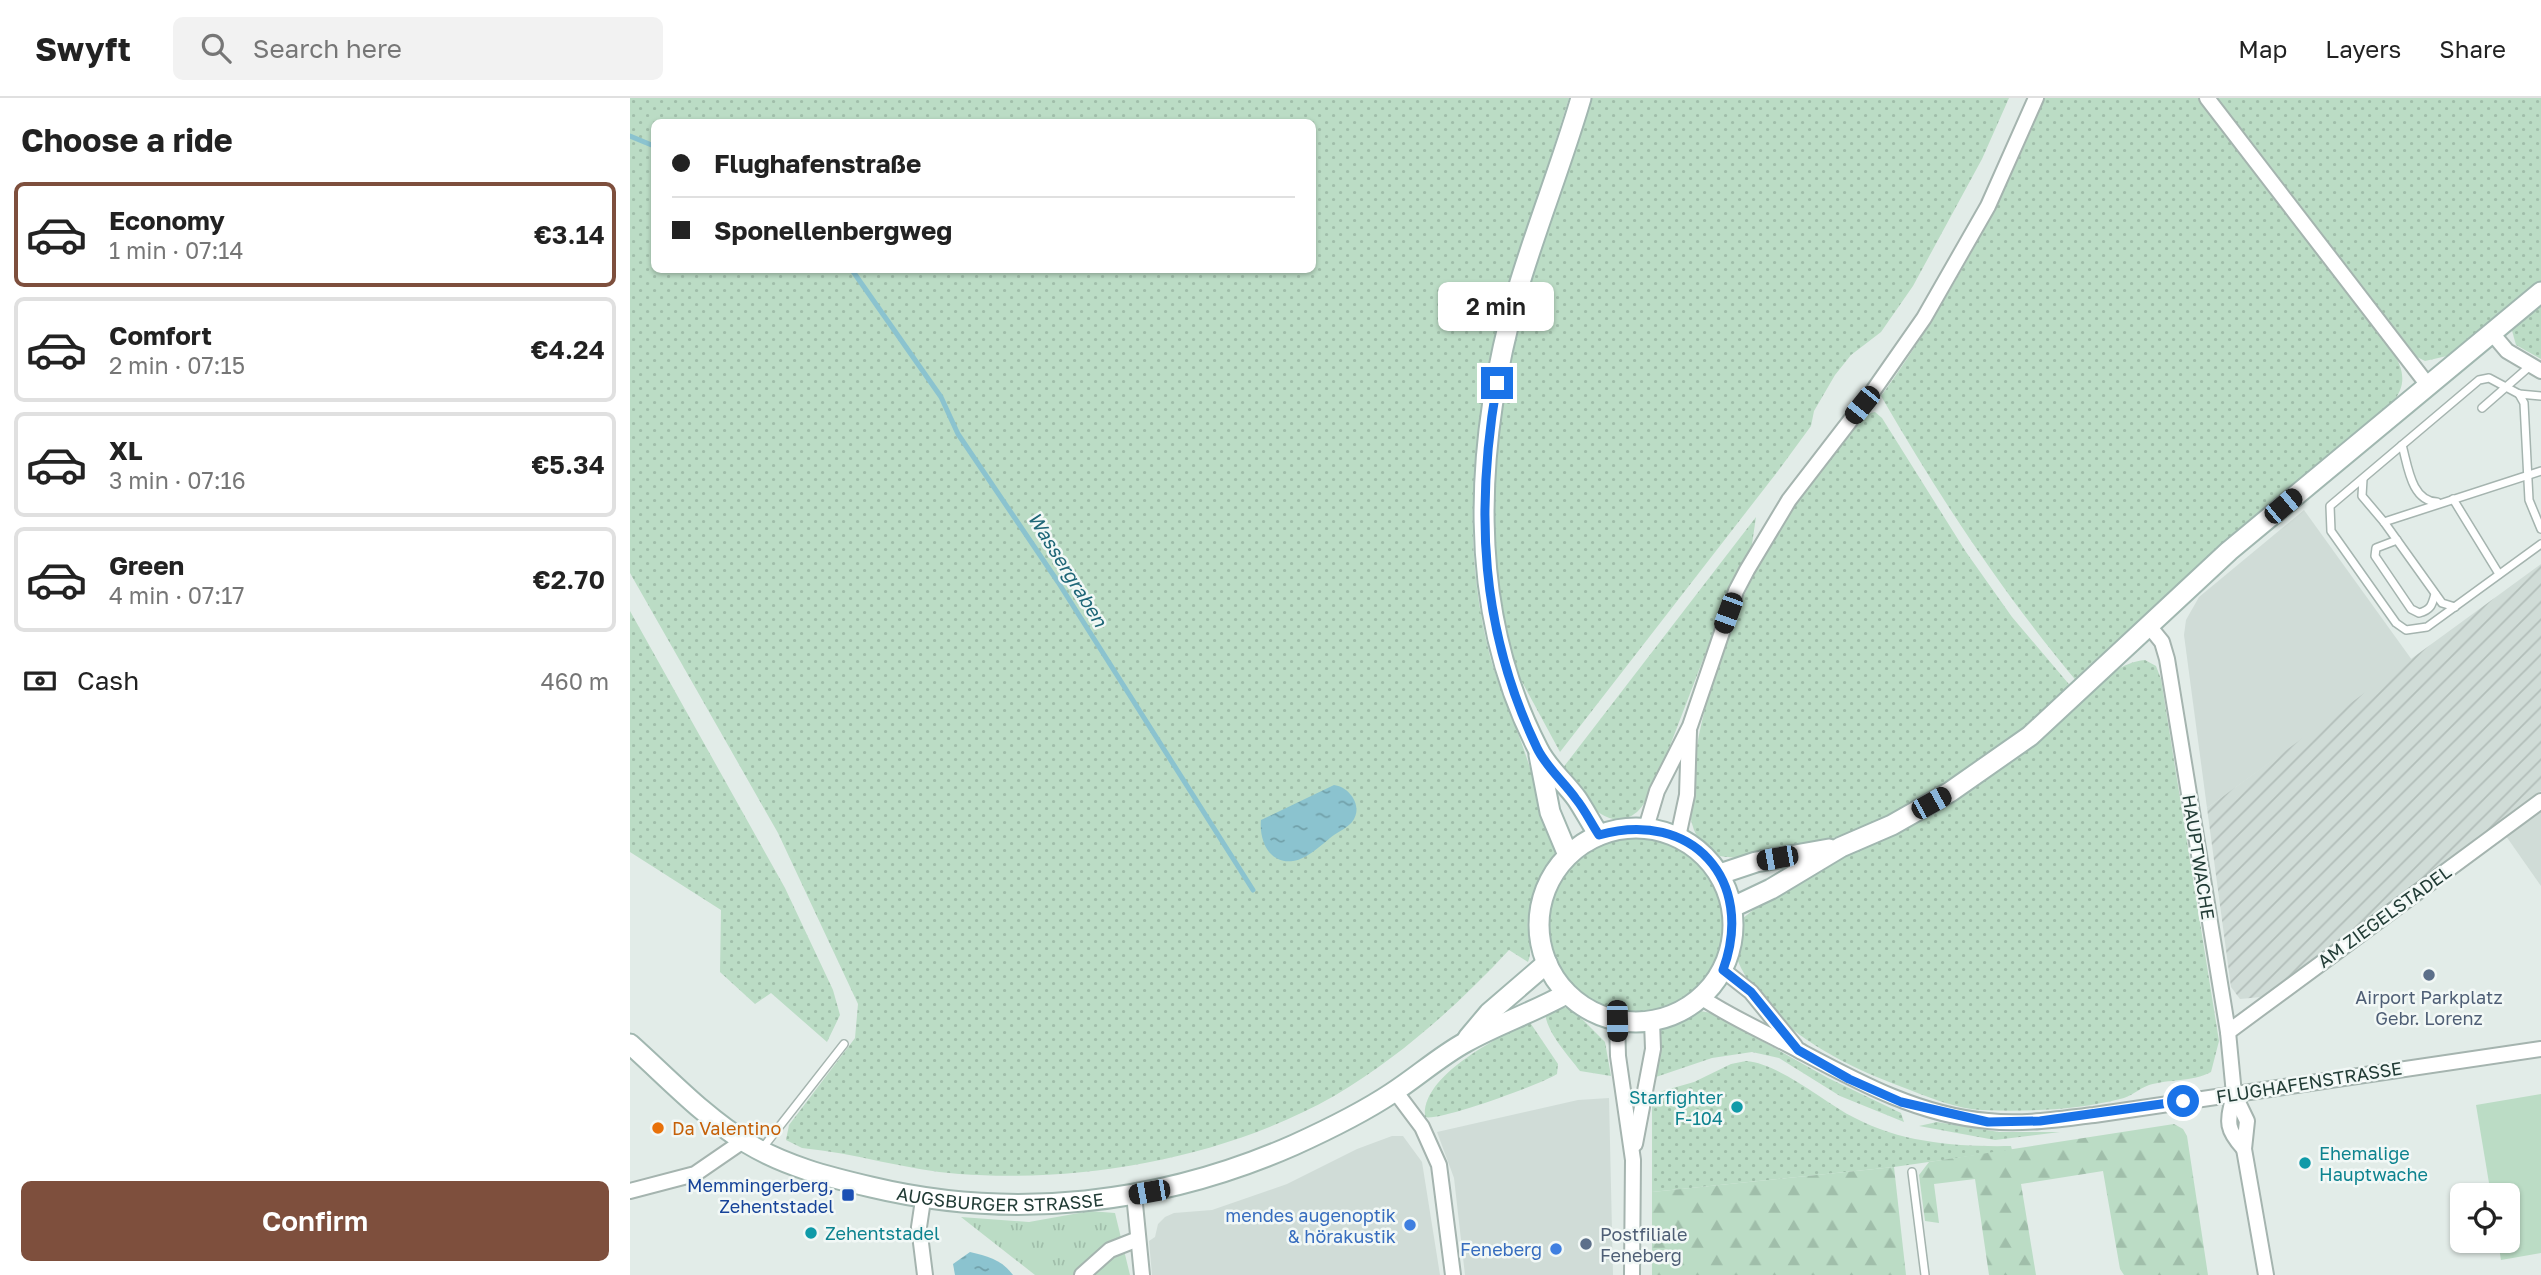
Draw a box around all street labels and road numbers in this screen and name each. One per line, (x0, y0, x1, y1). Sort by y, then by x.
street label: HAUPTWACHE (2178, 793, 2220, 921)
street label: AM ZIEGELSTADEL (2313, 860, 2455, 972)
street label: FLUGHAFENSTRASSE (2214, 1056, 2404, 1108)
street label: AUGSBURGER STRASSE (895, 1182, 1105, 1215)

